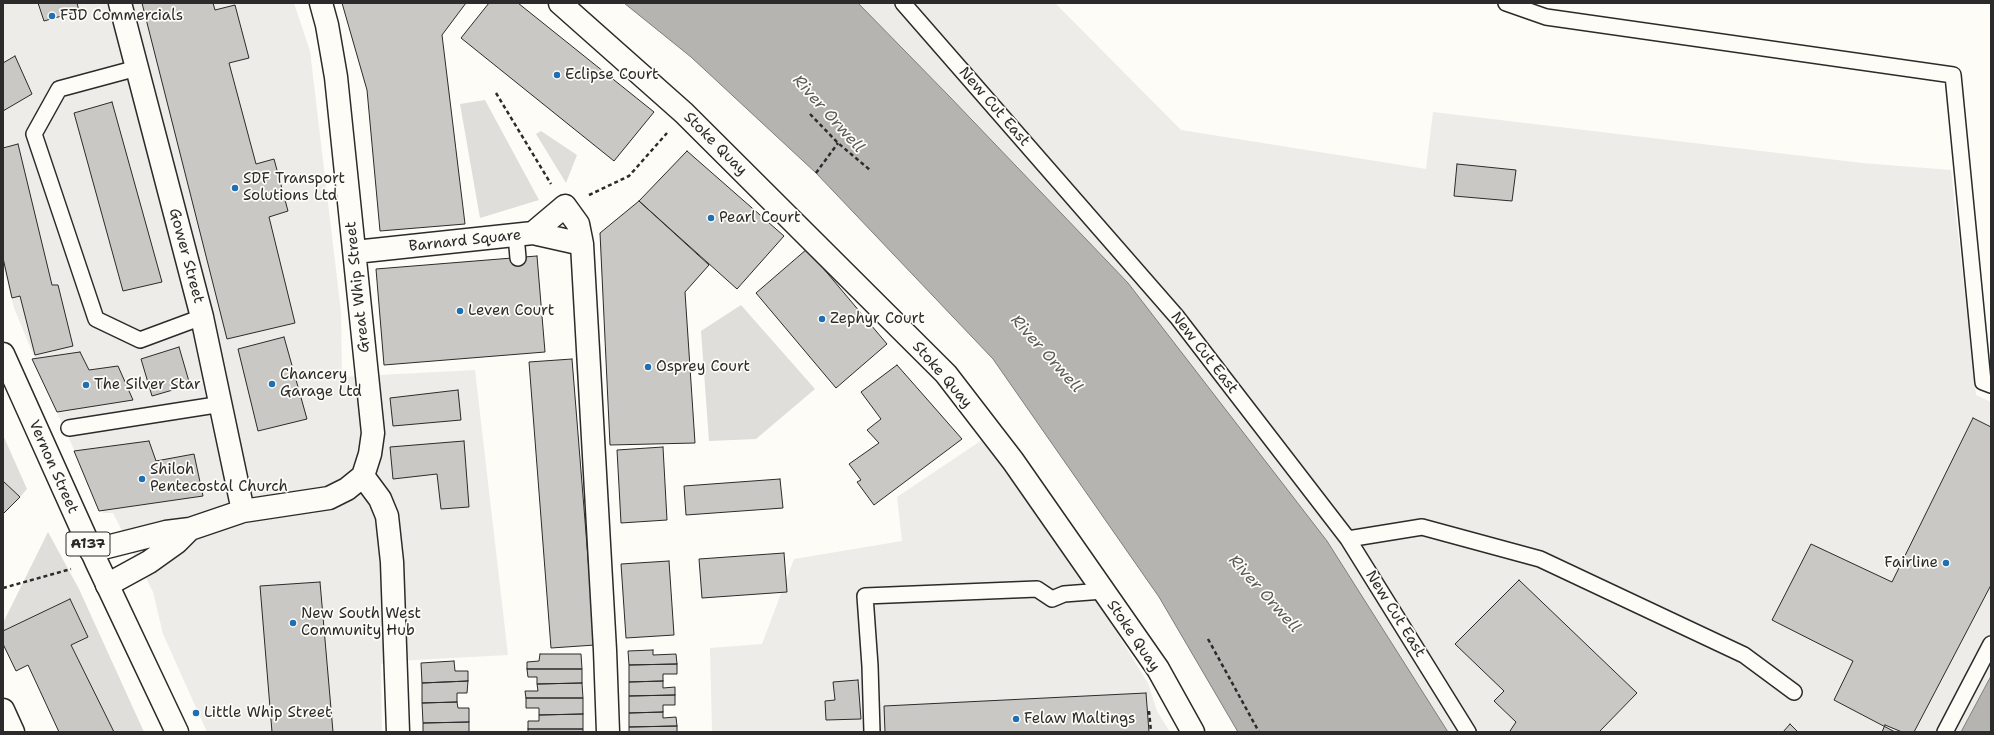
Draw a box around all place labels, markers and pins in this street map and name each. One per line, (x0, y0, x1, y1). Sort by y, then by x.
place label: FJD Commercials (60, 7, 183, 25)
marker: FJD Commercials (47, 11, 57, 21)
place label: Eclipse Court (565, 66, 659, 84)
marker: Eclipse Court (552, 70, 562, 80)
place label: SDF Transport Solutions Ltd (243, 170, 345, 205)
marker: SDF Transport Solutions Ltd (230, 183, 240, 193)
place label: Pearl Court (719, 209, 801, 227)
marker: Pearl Court (706, 213, 716, 223)
place label: Leven Court (468, 302, 554, 320)
marker: Leven Court (455, 306, 465, 316)
place label: Zephyr Court (830, 310, 925, 328)
marker: Zephyr Court (817, 314, 827, 324)
place label: Osprey Court (656, 358, 750, 376)
marker: Osprey Court (643, 362, 653, 372)
place label: Chancery Garage Ltd (280, 366, 362, 401)
place label: The Silver Star (94, 376, 201, 394)
marker: Chancery Garage Ltd (267, 379, 277, 389)
marker: The Silver Star (81, 380, 91, 390)
place label: Shiloh Pentecostal Church (150, 461, 288, 496)
marker: Shiloh Pentecostal Church (137, 474, 147, 484)
place label: Fairline (1884, 554, 1938, 572)
marker: Fairline (1941, 558, 1951, 568)
place label: New South West Community Hub (301, 605, 421, 640)
marker: New South West Community Hub (288, 618, 298, 628)
place label: Little Whip Street (204, 704, 332, 722)
marker: Little Whip Street (191, 708, 201, 718)
place label: Felaw Maltings (1024, 710, 1135, 728)
marker: Felaw Maltings (1011, 714, 1021, 724)

